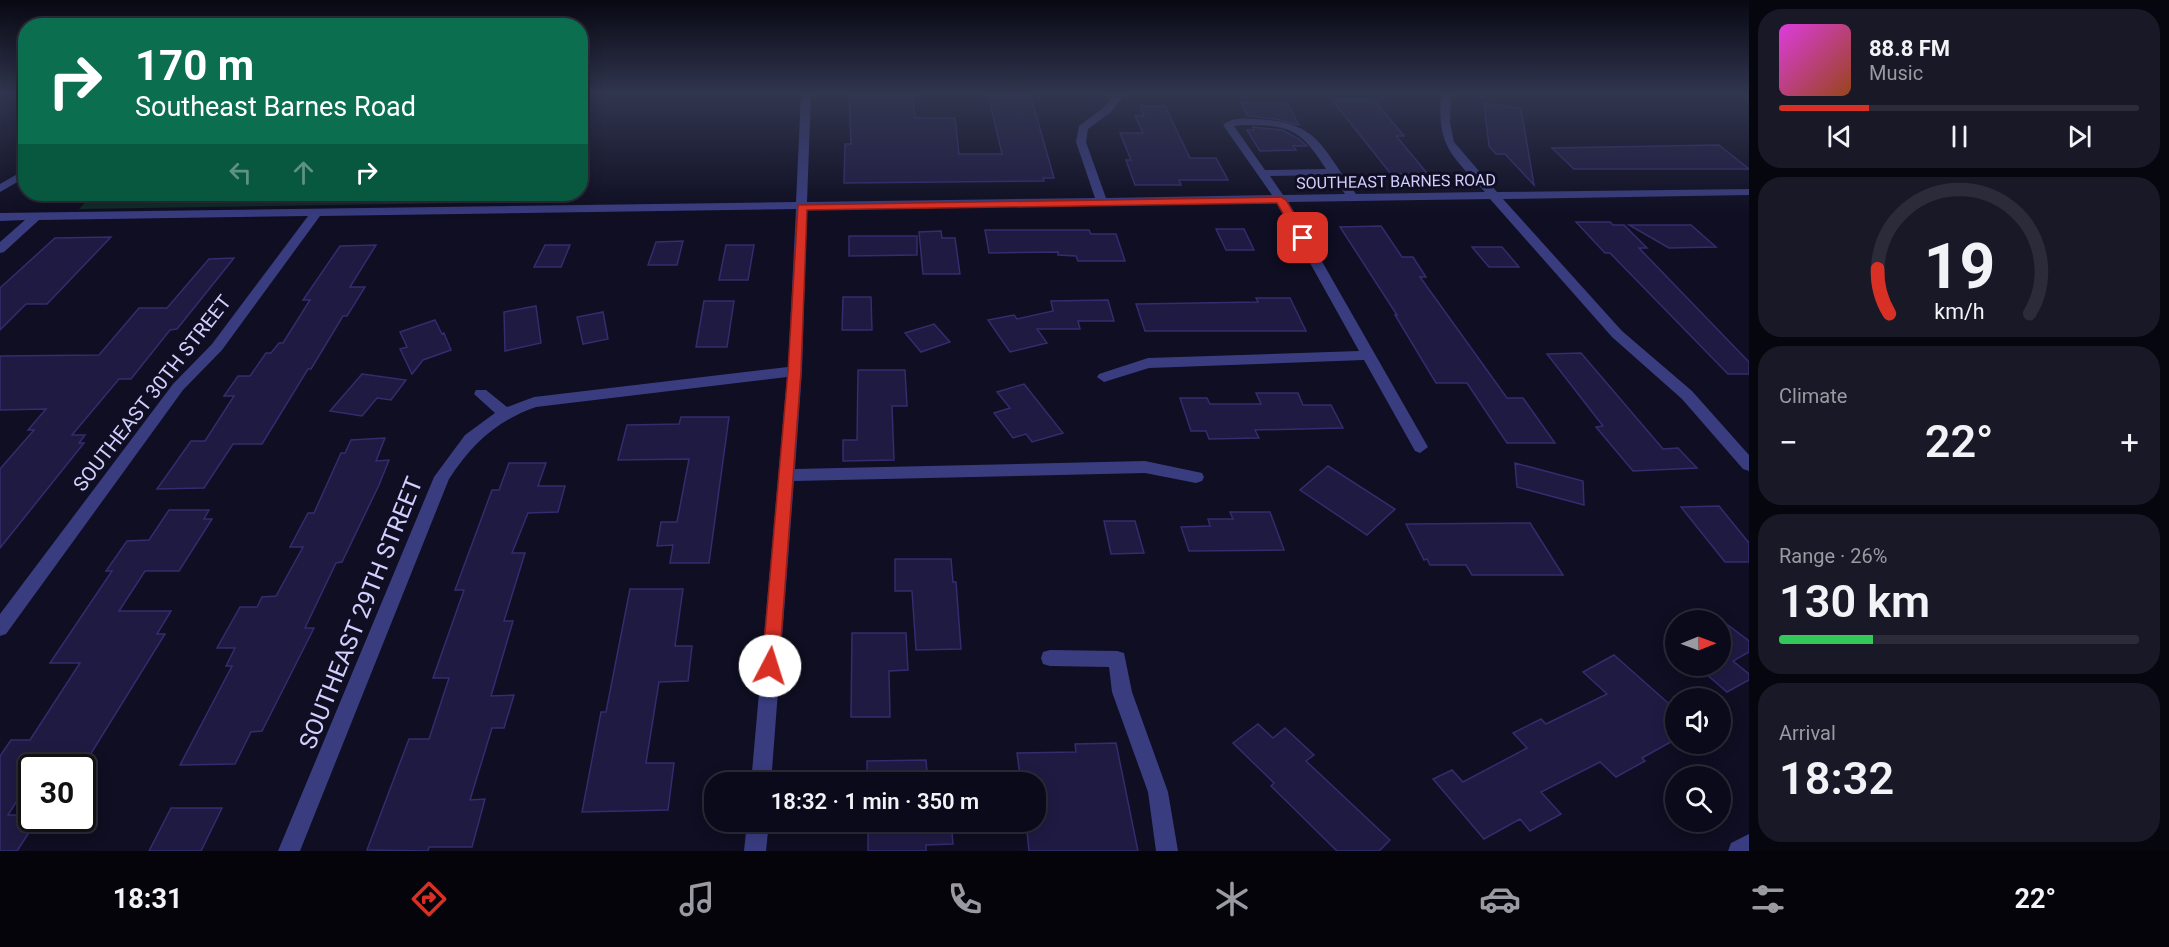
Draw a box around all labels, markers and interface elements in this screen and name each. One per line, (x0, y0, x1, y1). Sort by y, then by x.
text: 88.8 FM (1869, 36, 1950, 61)
text: 170 m (135, 41, 254, 90)
icon: right (36, 42, 114, 120)
text: Music (1869, 61, 1923, 85)
text: Southeast Barnes Road (135, 91, 416, 123)
icon: previous (1823, 120, 1856, 153)
icon: pause (1943, 120, 1976, 153)
icon: next (2063, 120, 2096, 153)
icon: left (224, 156, 257, 189)
icon: ahead (287, 156, 320, 189)
icon: right (350, 156, 383, 189)
street label: SOUTHEAST BARNES ROAD (1296, 170, 1496, 193)
pin (1277, 212, 1328, 263)
icon: arrive (1286, 221, 1319, 254)
text: 19 (1923, 230, 1995, 303)
street label: SOUTHEAST 30TH STREET (68, 290, 236, 496)
text: km/h (1934, 300, 1984, 325)
text: Climate (1779, 384, 1847, 408)
text: 22° (1925, 415, 1993, 468)
text: − (1779, 423, 1798, 462)
text: + (2120, 423, 2139, 462)
street label: SOUTHEAST 29TH STREET (294, 473, 428, 753)
text: Range · 26% (1779, 544, 1887, 568)
text: 130 km (1779, 575, 1930, 628)
north arrow (1665, 610, 1731, 676)
map controls (1665, 610, 1731, 832)
position arrow (738, 634, 802, 698)
button: sound (1665, 688, 1731, 754)
text: Arrival (1779, 721, 1836, 745)
text: 18:32 (1779, 752, 1894, 805)
speed limit sign: 30 (18, 754, 96, 832)
button: search (1665, 766, 1731, 832)
text: 18:32 · 1 min · 350 m (771, 789, 979, 814)
icon: directions (408, 878, 450, 920)
icon: music (676, 878, 718, 920)
icon: phone (944, 878, 986, 920)
icon: climate (1211, 878, 1253, 920)
icon: car (1479, 878, 1521, 920)
icon: filters (1747, 878, 1789, 920)
text: 18:31 (113, 883, 182, 915)
text: 22° (2015, 883, 2056, 915)

